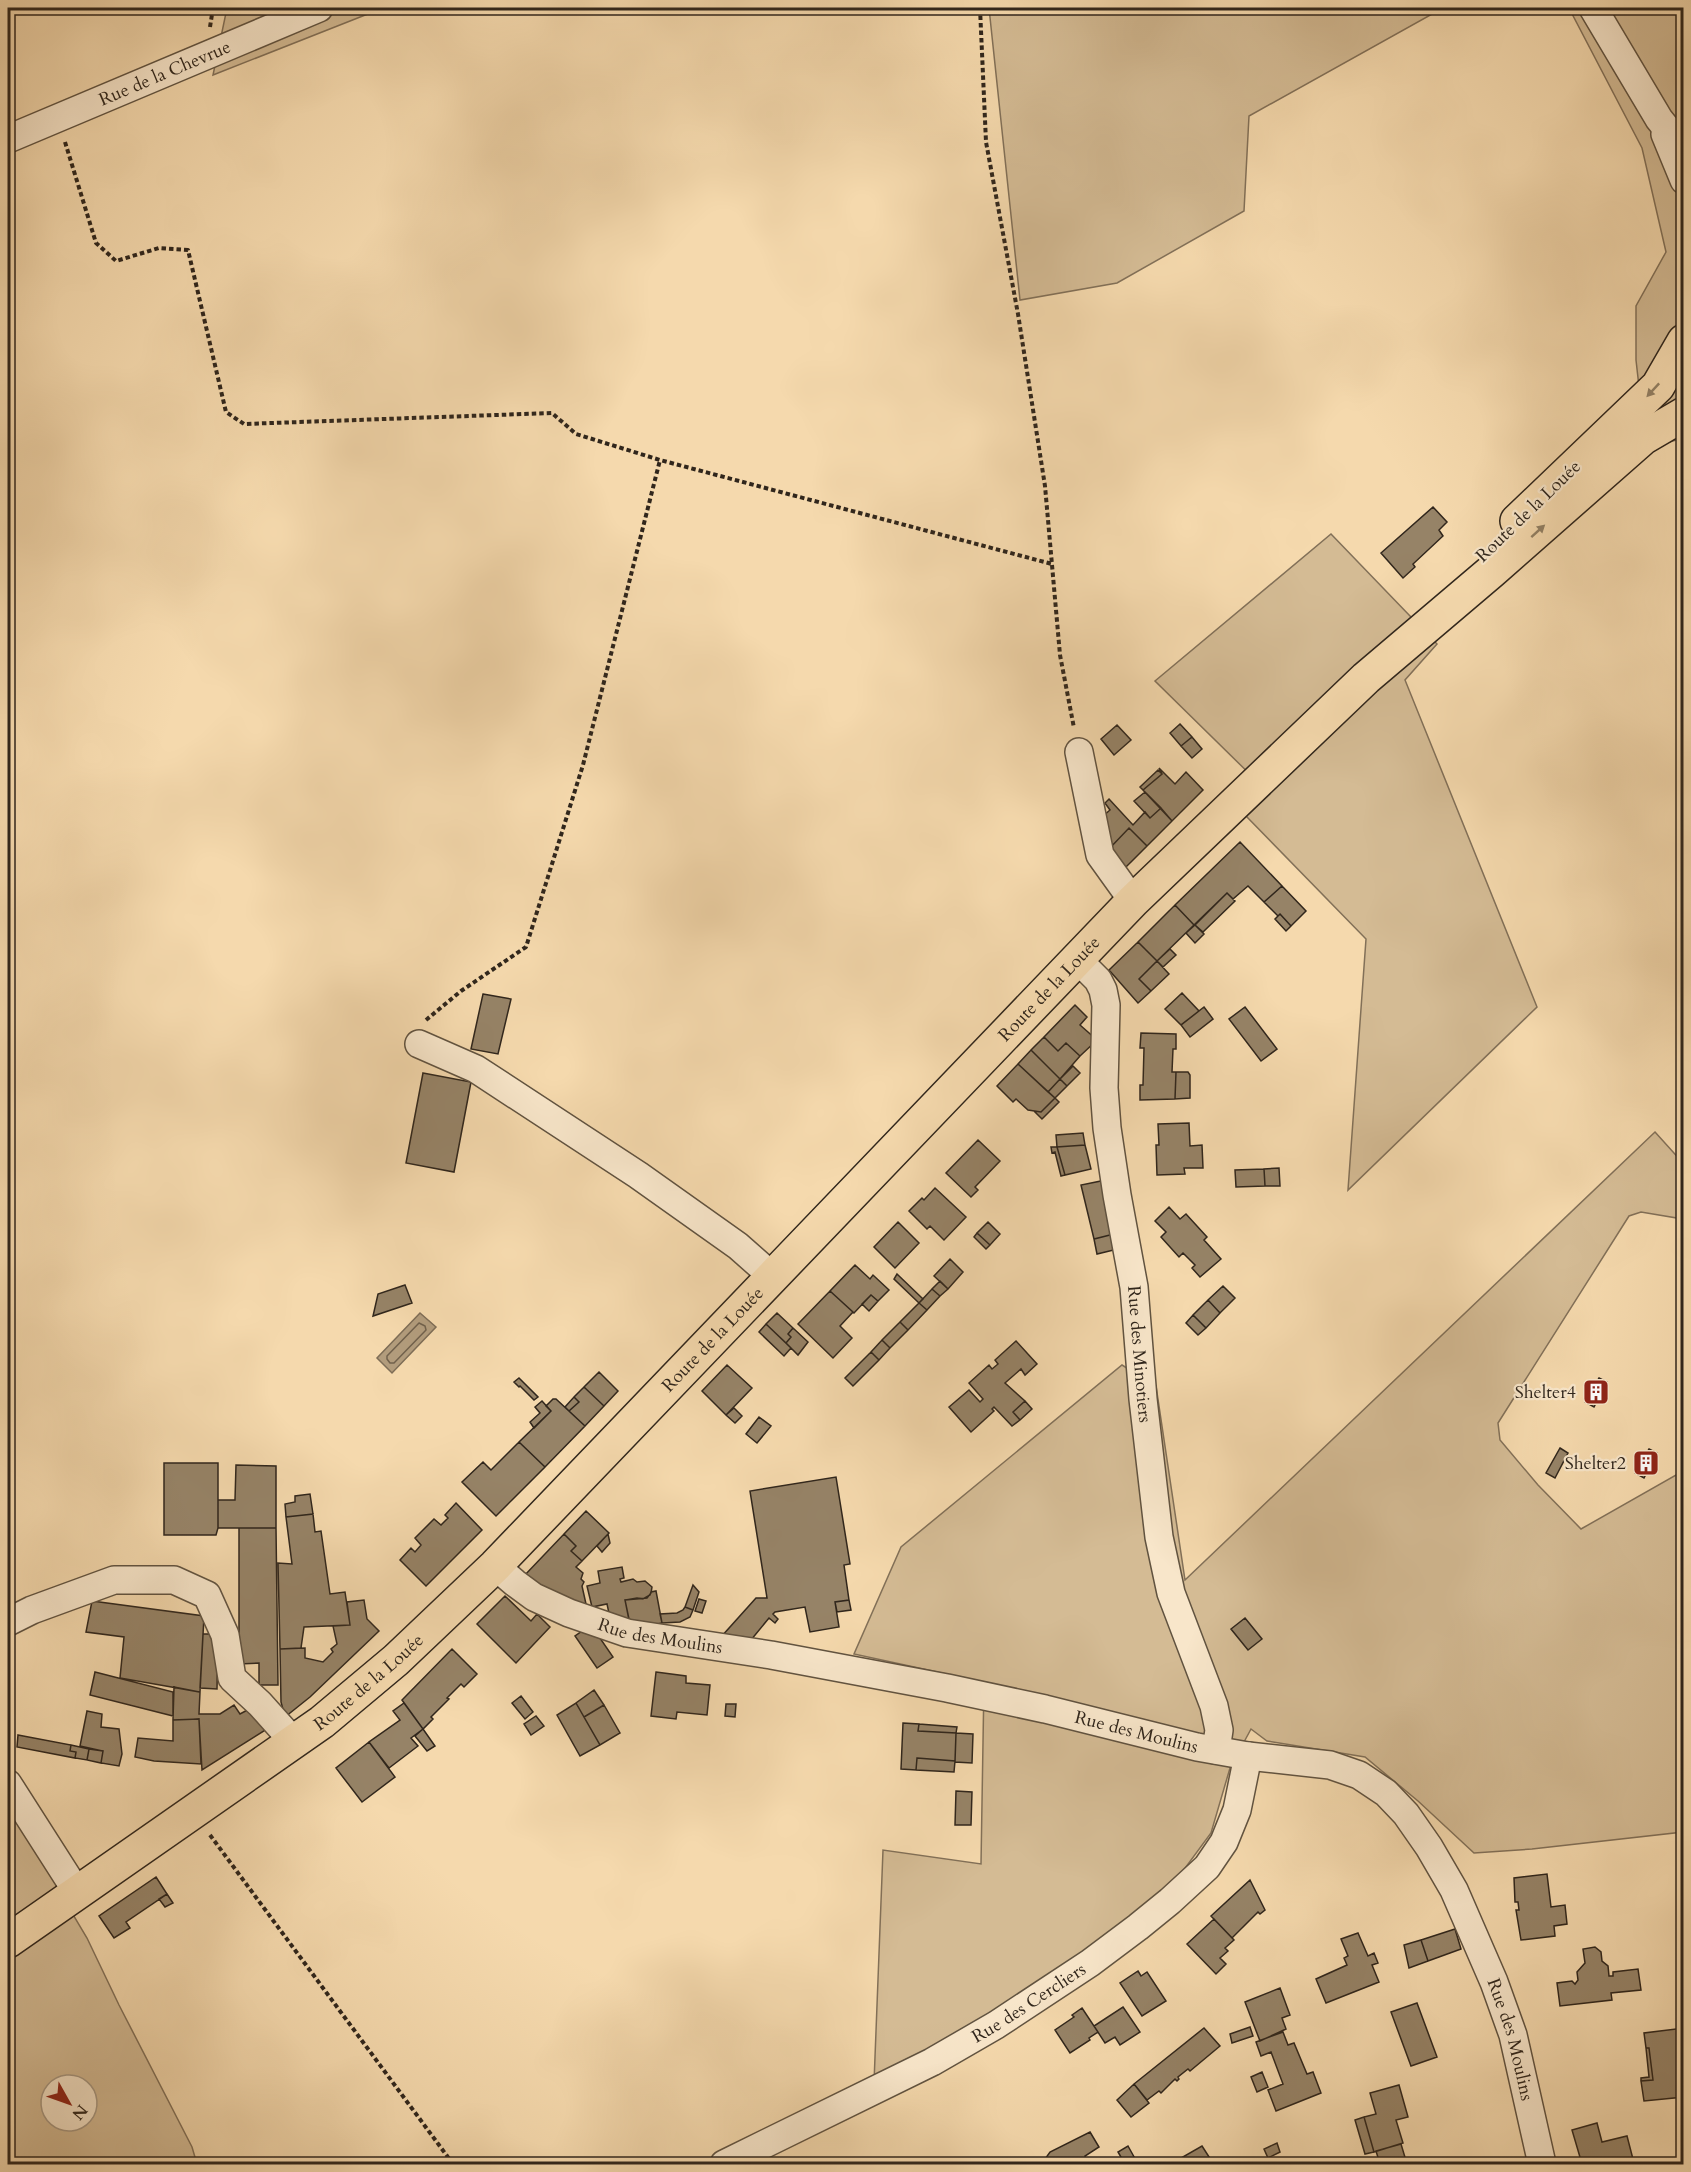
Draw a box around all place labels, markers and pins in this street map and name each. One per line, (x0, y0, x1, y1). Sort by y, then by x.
building icon: Shelter4 (1581, 1377, 1611, 1407)
place label: Shelter4 (1515, 1380, 1576, 1405)
building icon: Shelter2 (1631, 1448, 1661, 1478)
place label: Shelter2 (1565, 1451, 1626, 1476)

